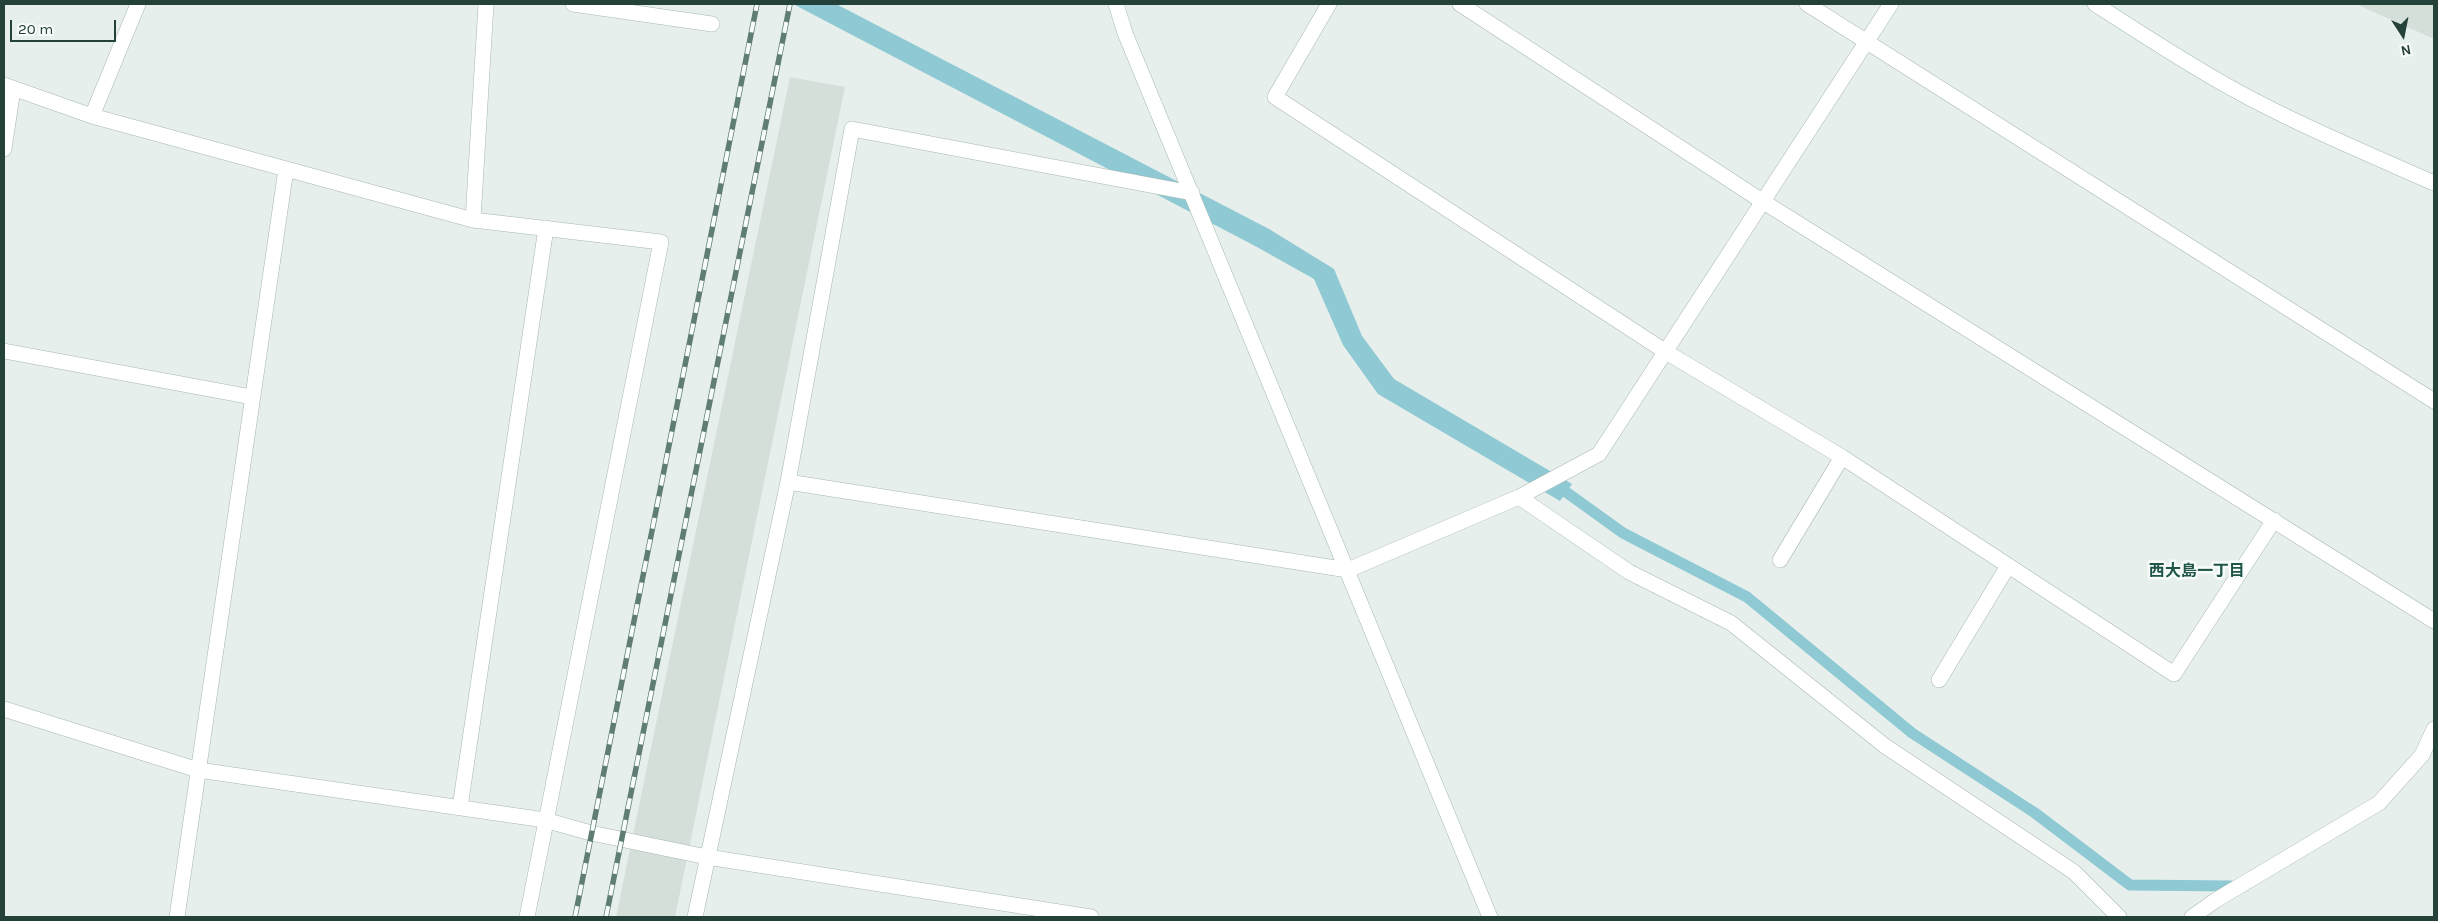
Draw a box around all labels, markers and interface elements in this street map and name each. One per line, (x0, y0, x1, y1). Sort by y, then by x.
scale bar (12, 10, 119, 42)
north arrow (2378, 10, 2428, 60)
text: 20 m (18, 20, 53, 38)
text: N (2399, 41, 2413, 60)
district label: 西大島一丁目 (2149, 561, 2245, 581)

